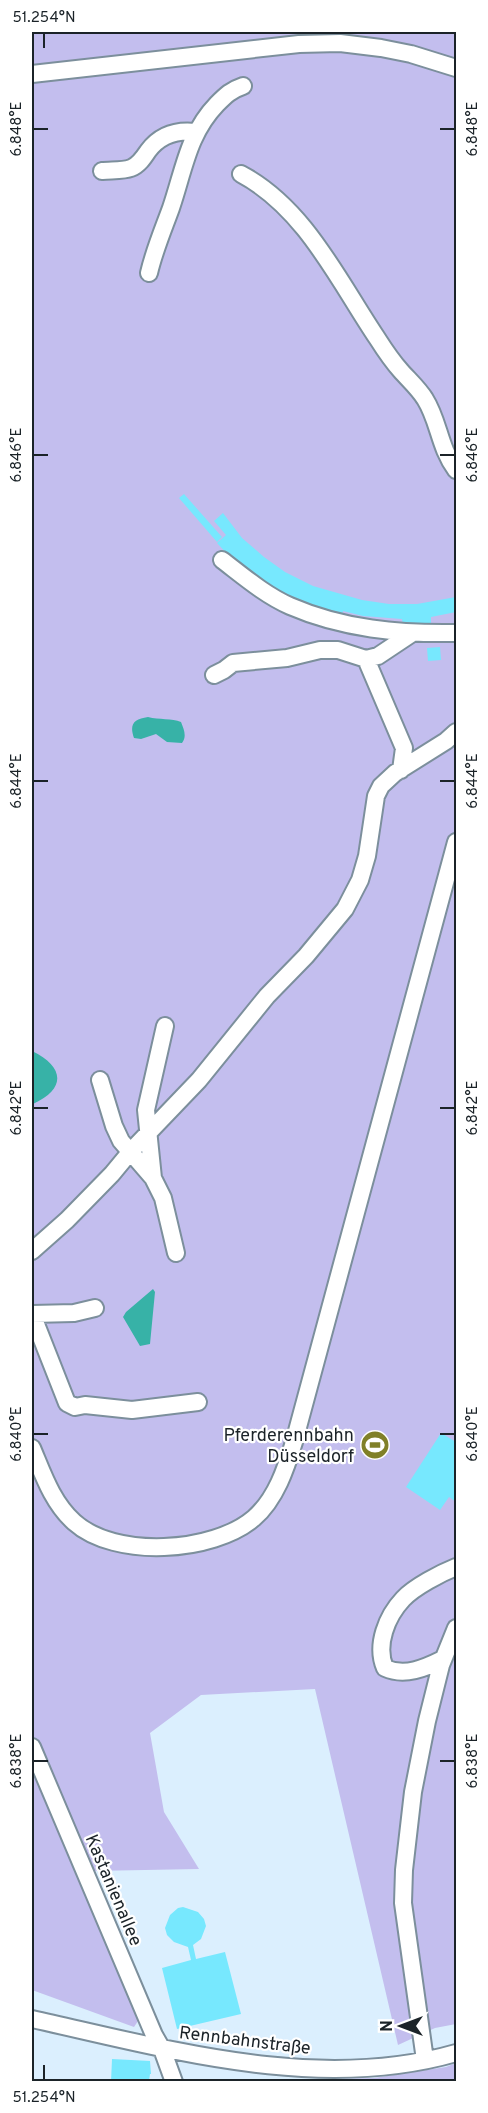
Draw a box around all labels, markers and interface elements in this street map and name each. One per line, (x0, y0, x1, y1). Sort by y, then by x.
text: 51.254°N (12, 9, 76, 28)
text: 6.848°E (8, 101, 27, 157)
text: 6.848°E (464, 101, 483, 157)
text: 6.846°E (8, 428, 27, 482)
text: 6.846°E (464, 428, 483, 482)
text: 6.844°E (8, 753, 27, 809)
text: 6.844°E (464, 753, 483, 809)
text: 6.842°E (8, 1080, 27, 1136)
text: 6.842°E (464, 1080, 483, 1136)
text: 6.840°E (8, 1406, 27, 1462)
text: 6.840°E (464, 1406, 483, 1462)
place label: Pferderennbahn Düsseldorf (223, 1425, 354, 1469)
sports icon: Pferderennbahn Düsseldorf (359, 1429, 391, 1461)
text: 6.838°E (8, 1734, 27, 1788)
text: 6.838°E (464, 1734, 483, 1788)
street label: Kastanienallee (79, 1831, 146, 1950)
north arrow (371, 1996, 431, 2056)
text: N (378, 2020, 398, 2032)
street label: Rennbahnstraße (178, 2022, 312, 2061)
text: 51.254°N (12, 2089, 76, 2108)

